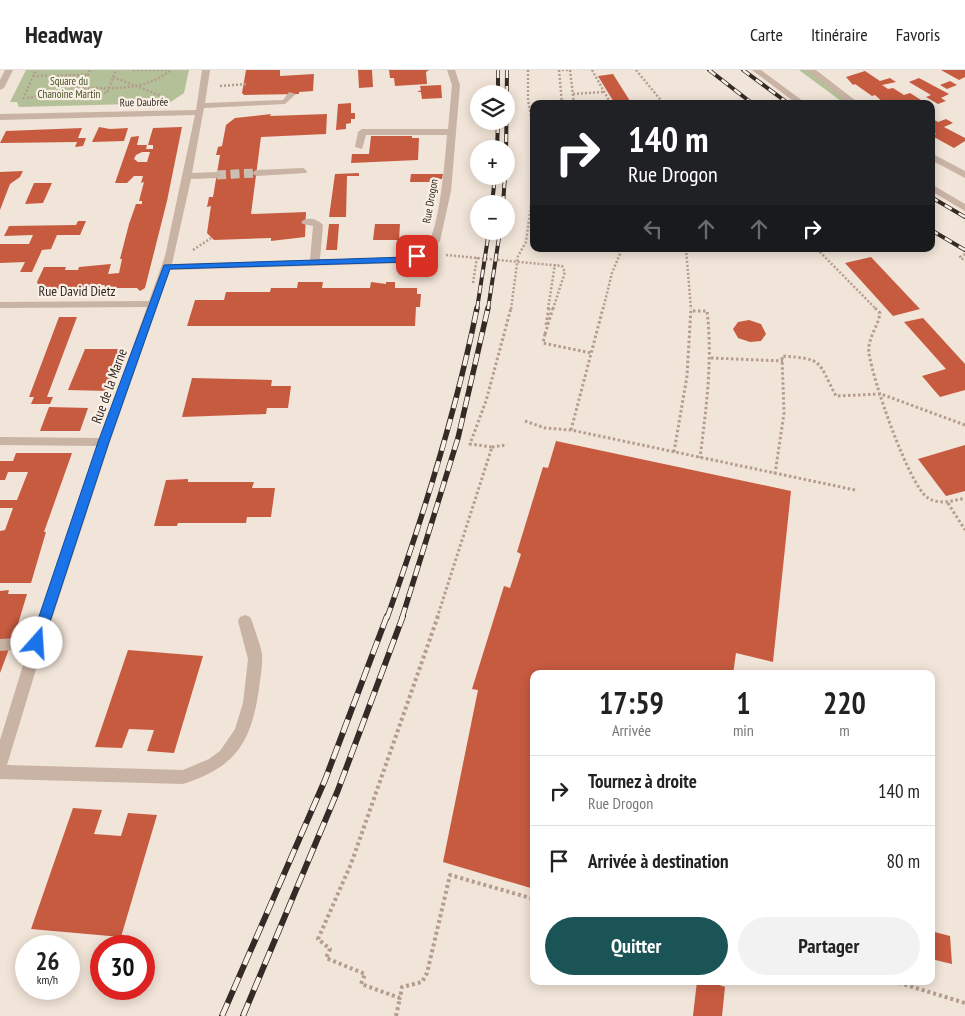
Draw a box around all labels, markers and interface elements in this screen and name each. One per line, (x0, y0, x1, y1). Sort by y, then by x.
text: Headway (25, 19, 102, 50)
text: Carte (750, 23, 783, 46)
text: Itinéraire (811, 23, 868, 46)
text: Favoris (896, 23, 940, 46)
park label: Square du Chanoine Martin (38, 74, 101, 101)
map controls (470, 85, 515, 240)
button: layers (470, 85, 515, 130)
street label: Rue Daubrée (120, 95, 169, 109)
text: 140 m (628, 116, 709, 162)
icon: right (545, 120, 610, 185)
button: + (470, 140, 515, 185)
text: Rue Drogon (628, 160, 718, 188)
street label: Rue Drogon (419, 178, 441, 224)
button: − (470, 195, 515, 240)
icon: left (639, 215, 667, 243)
icon: ahead (692, 215, 720, 243)
icon: ahead (745, 215, 773, 243)
icon: right (798, 215, 826, 243)
pin (396, 235, 438, 277)
icon: arrive (403, 242, 431, 270)
street label: Rue David Dietz (38, 282, 116, 300)
street label: Rue de la Marne (87, 346, 131, 426)
position arrow (10, 616, 62, 668)
text: 17:59 (599, 683, 664, 722)
text: 1 (736, 683, 751, 722)
text: 220 (823, 683, 866, 722)
text: Arrivée (612, 720, 651, 740)
text: min (733, 720, 754, 740)
text: m (839, 720, 850, 740)
text: Tournez à droite (588, 769, 697, 793)
icon: right (545, 777, 573, 805)
text: 140 m (878, 779, 920, 803)
text: Rue Drogon (588, 793, 653, 813)
icon: arrive (545, 847, 573, 875)
text: Arrivée à destination (588, 849, 729, 873)
text: 80 m (887, 849, 920, 873)
button: Quitter (545, 917, 728, 975)
button: Partager (738, 917, 920, 975)
speed limit sign: 30 (90, 935, 155, 1000)
text: 26 (36, 945, 59, 977)
text: km/h (37, 972, 58, 987)

